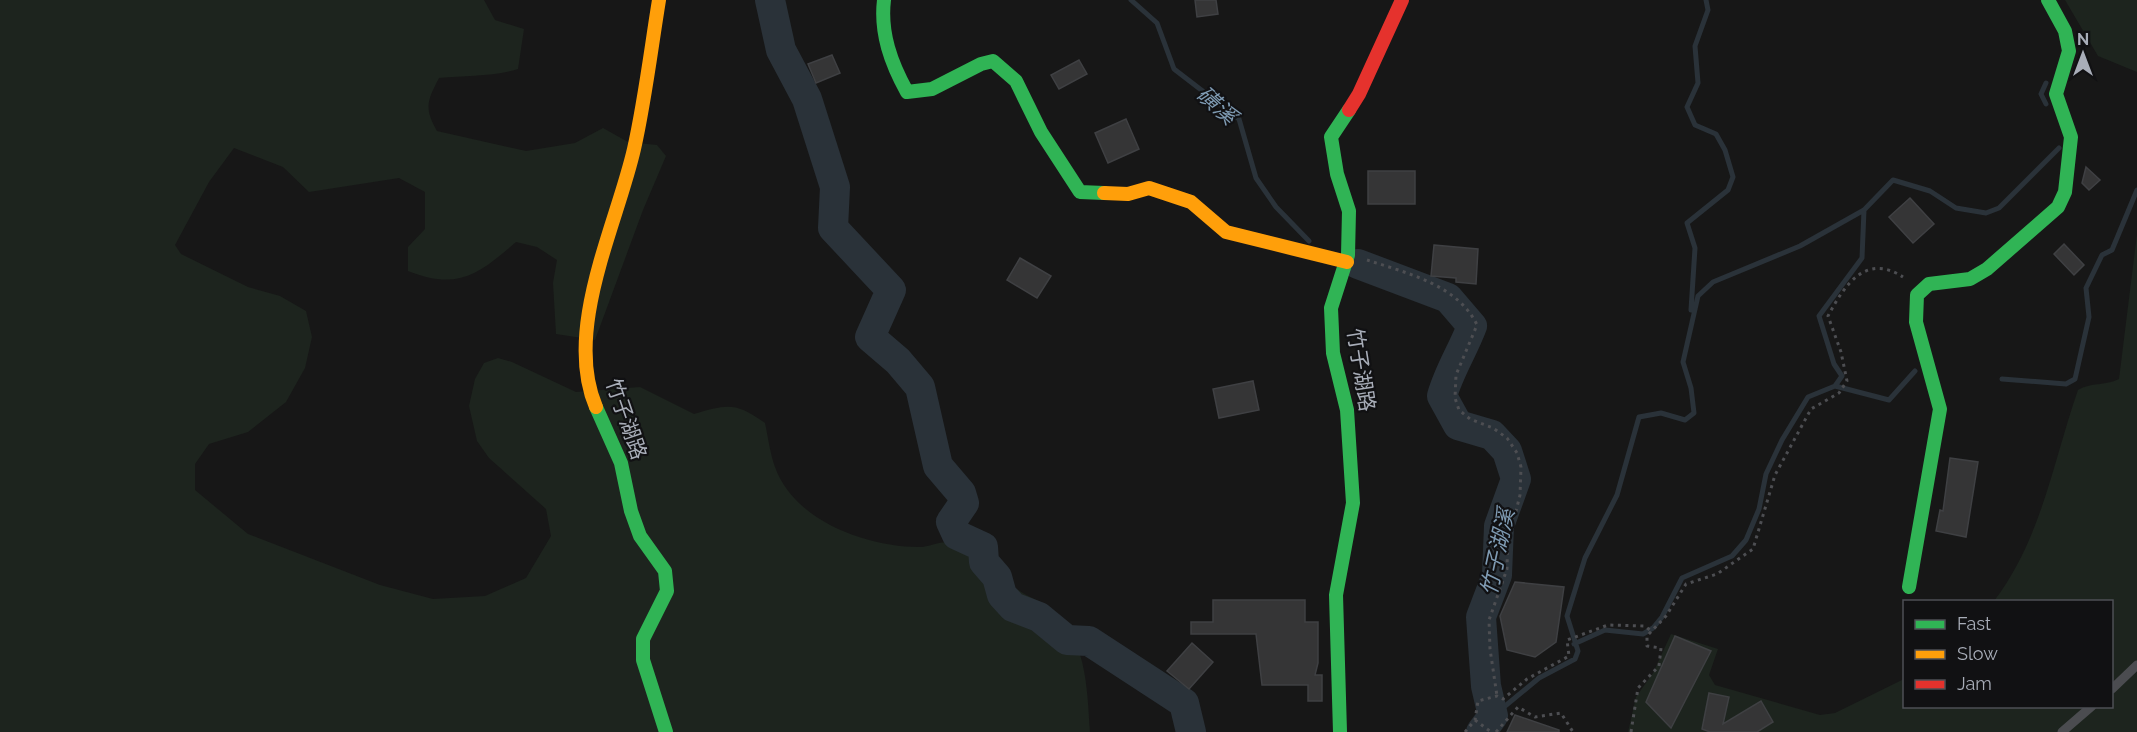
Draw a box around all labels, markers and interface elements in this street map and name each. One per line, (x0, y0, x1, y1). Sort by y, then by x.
north arrow (2053, 24, 2113, 84)
text: N (2077, 30, 2089, 49)
water label: 磺溪 (1192, 81, 1244, 131)
street label: 竹子湖路 (1343, 326, 1380, 413)
street label: 竹子湖路 (601, 375, 652, 463)
water label: 竹子湖溪 (1475, 503, 1519, 598)
legend (1903, 600, 2113, 708)
text: Fast (1957, 613, 1991, 634)
text: Slow (1957, 643, 1998, 664)
text: Jam (1957, 673, 1992, 694)

